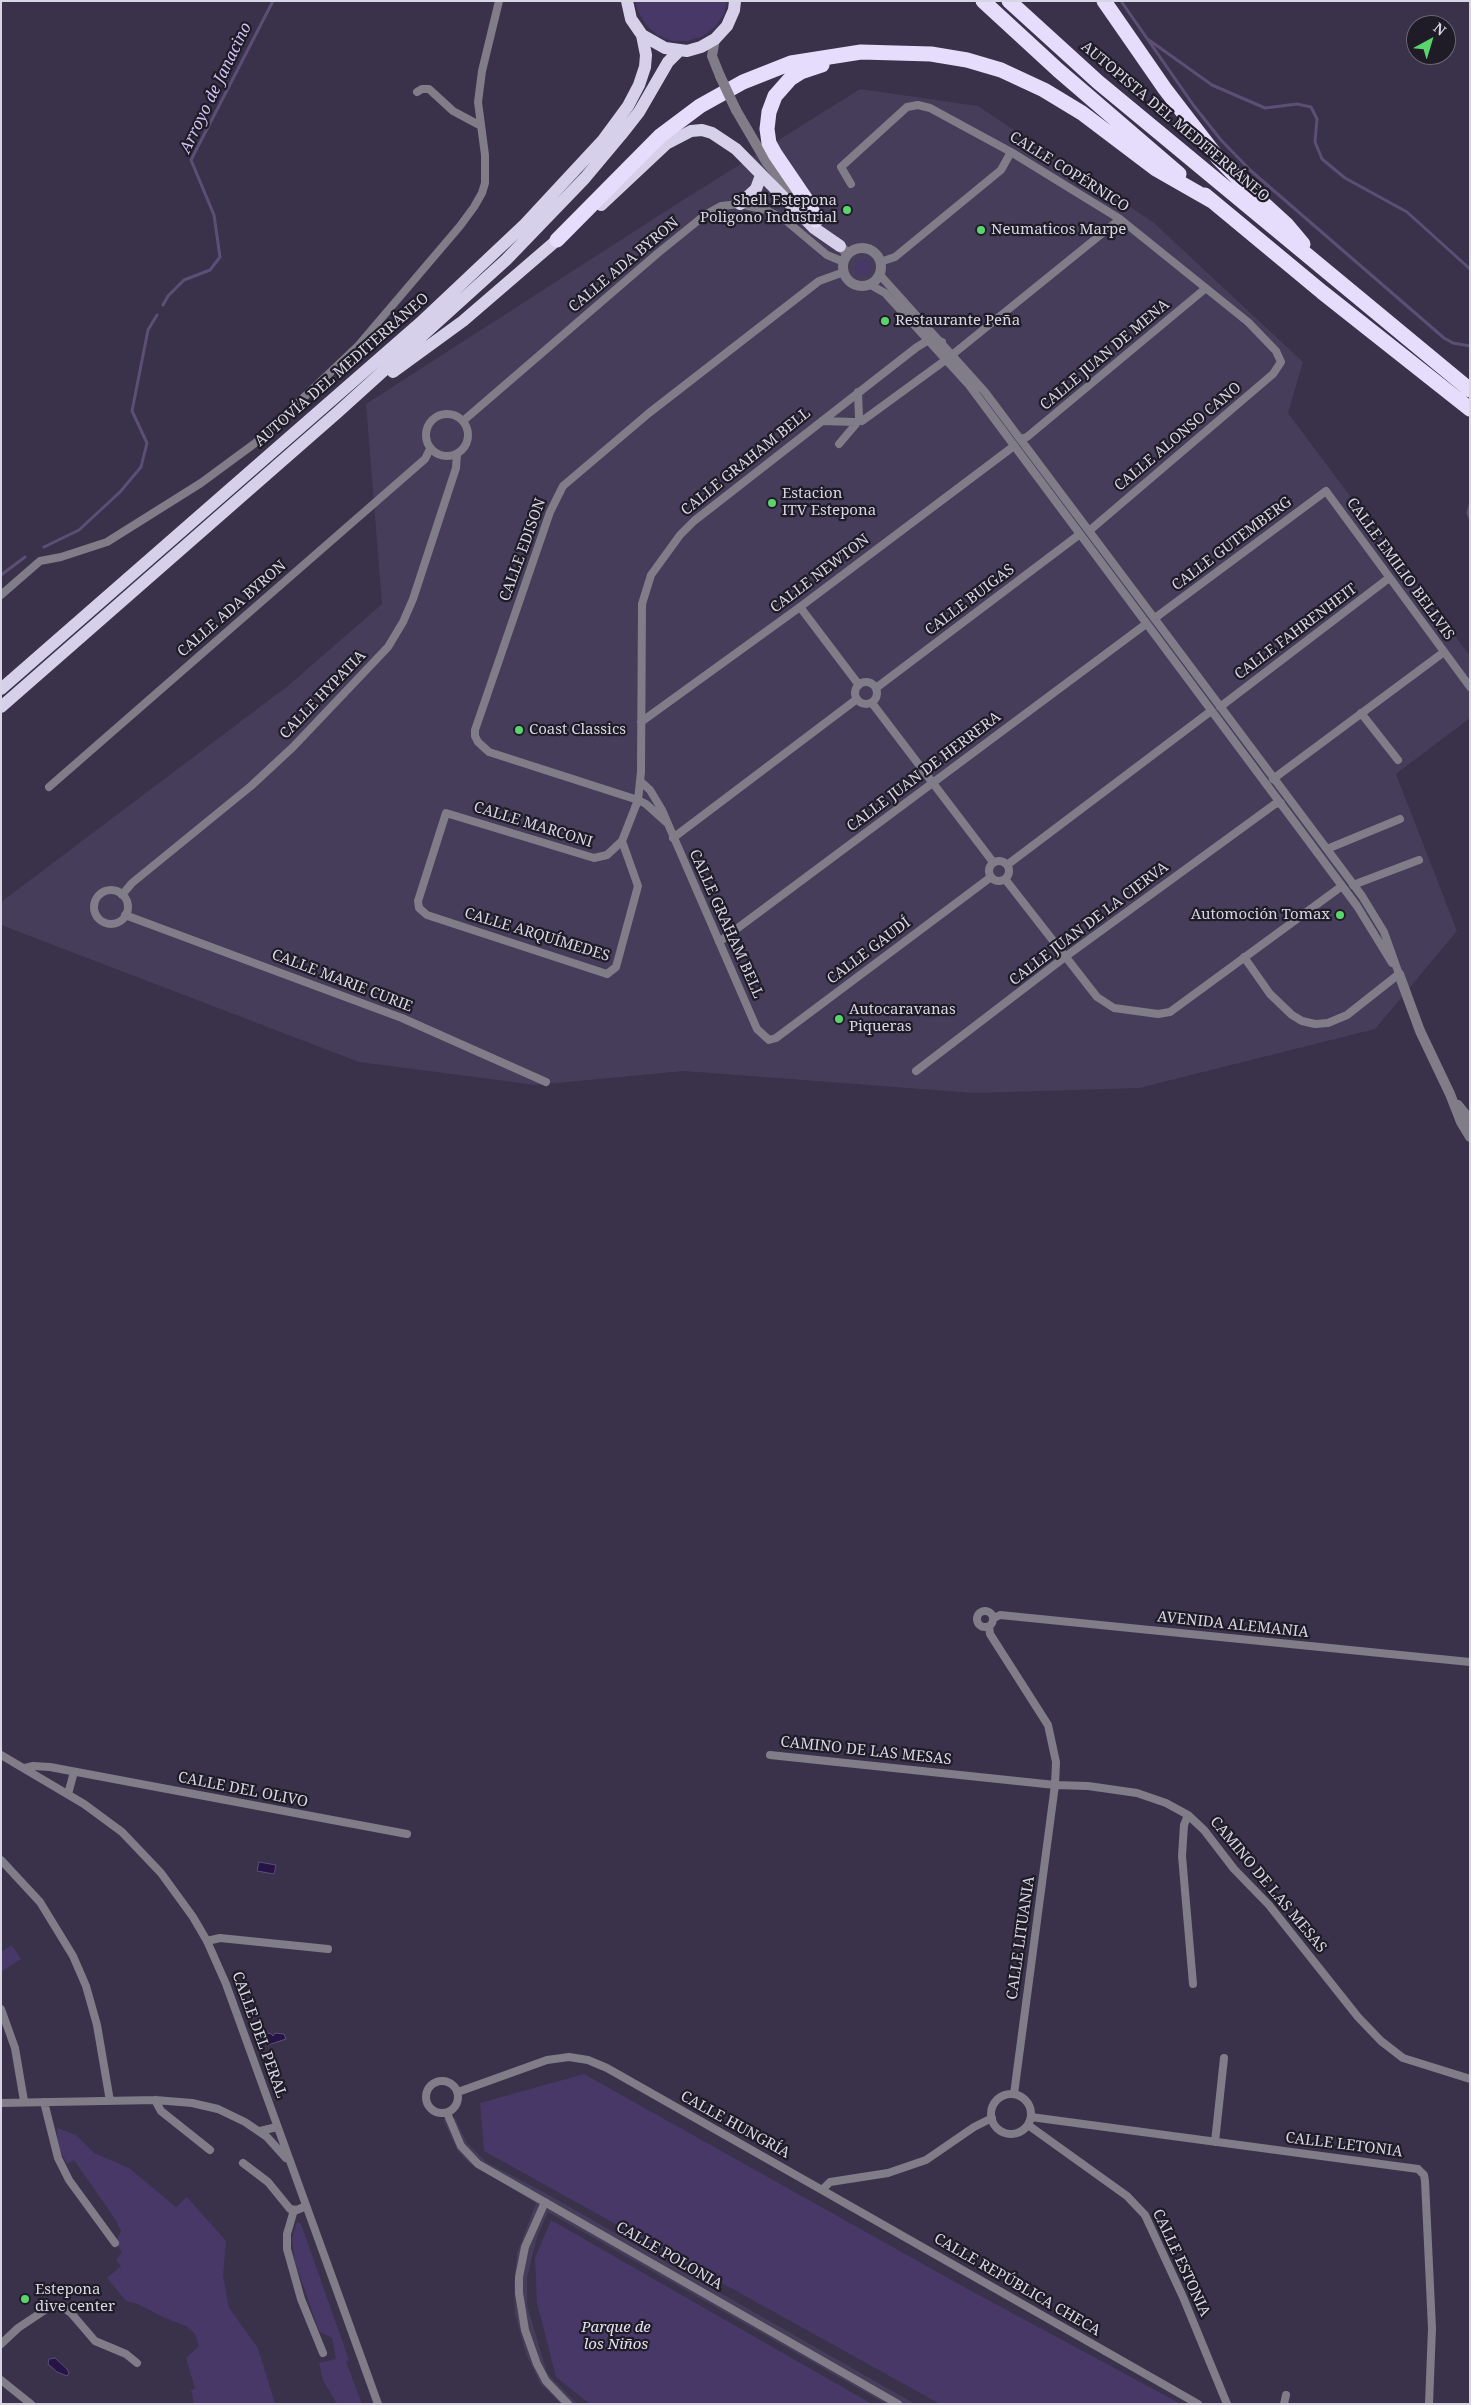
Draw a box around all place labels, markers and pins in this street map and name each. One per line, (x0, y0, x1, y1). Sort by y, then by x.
place label: Shell Estepona Poligono Industrial (700, 192, 837, 227)
marker: Shell Estepona Poligono Industrial (841, 204, 853, 216)
place label: Neumaticos Marpe (991, 221, 1126, 239)
marker: Neumaticos Marpe (975, 224, 987, 236)
place label: Restaurante Peña (895, 312, 1020, 330)
marker: Restaurante Peña (879, 315, 891, 327)
place label: Estacion ITV Estepona (782, 485, 876, 520)
marker: Estacion ITV Estepona (766, 497, 778, 509)
place label: Coast Classics (529, 721, 626, 739)
marker: Coast Classics (513, 724, 525, 736)
place label: Automoción Tomax (1191, 906, 1330, 924)
marker: Automoción Tomax (1334, 909, 1346, 921)
place label: Autocaravanas Piqueras (849, 1001, 956, 1036)
marker: Autocaravanas Piqueras (833, 1013, 845, 1025)
place label: Estepona dive center (35, 2281, 115, 2316)
marker: Estepona dive center (19, 2293, 31, 2305)

